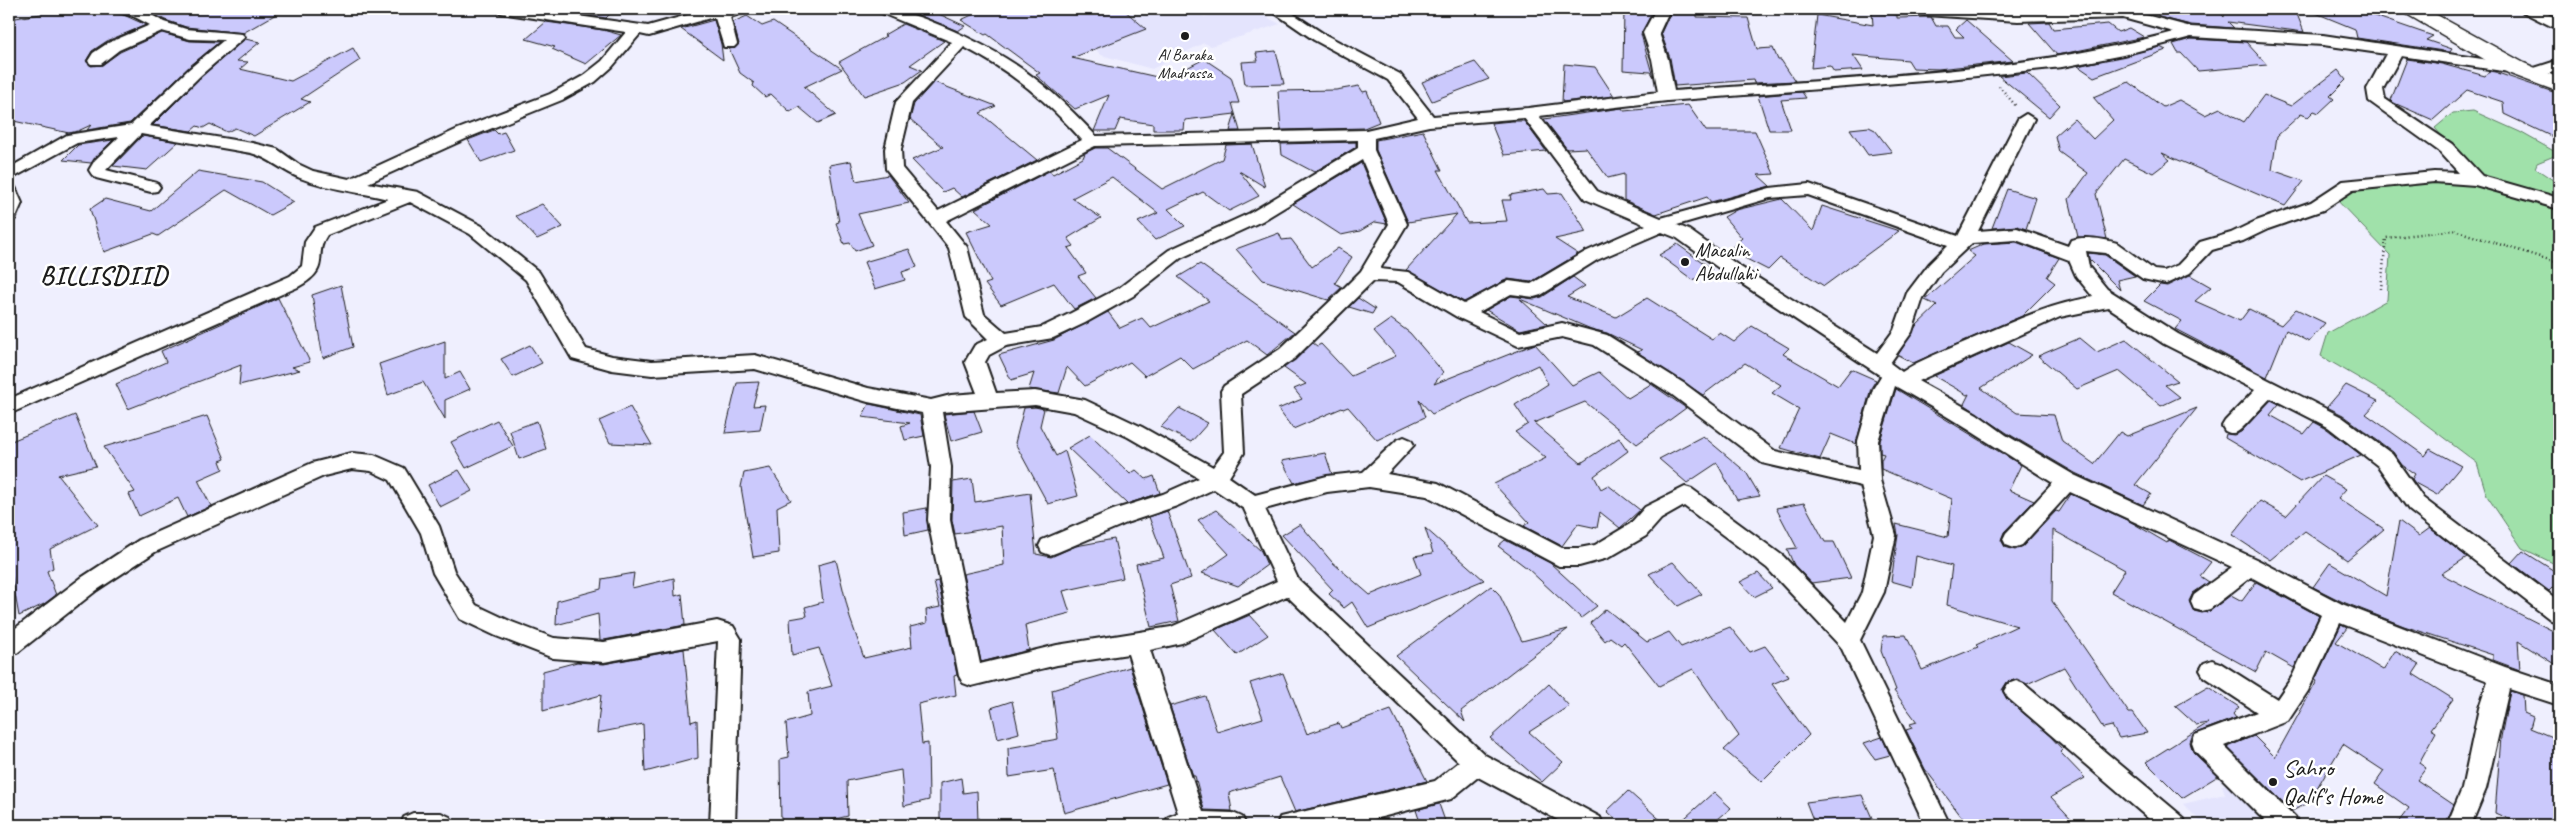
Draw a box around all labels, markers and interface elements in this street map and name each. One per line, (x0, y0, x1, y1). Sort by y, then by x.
marker: Al Baraka Madrassa (1179, 30, 1191, 42)
place label: Al Baraka Madrassa (1158, 45, 1214, 83)
place label: Macalin Abdullahi (1695, 238, 1759, 286)
marker: Macalin Abdullahi (1679, 256, 1691, 268)
district label: BILLISDIID (40, 260, 170, 292)
place label: Sahro Qalif's Home (2283, 753, 2385, 811)
marker: Sahro Qalif's Home (2267, 776, 2279, 788)

